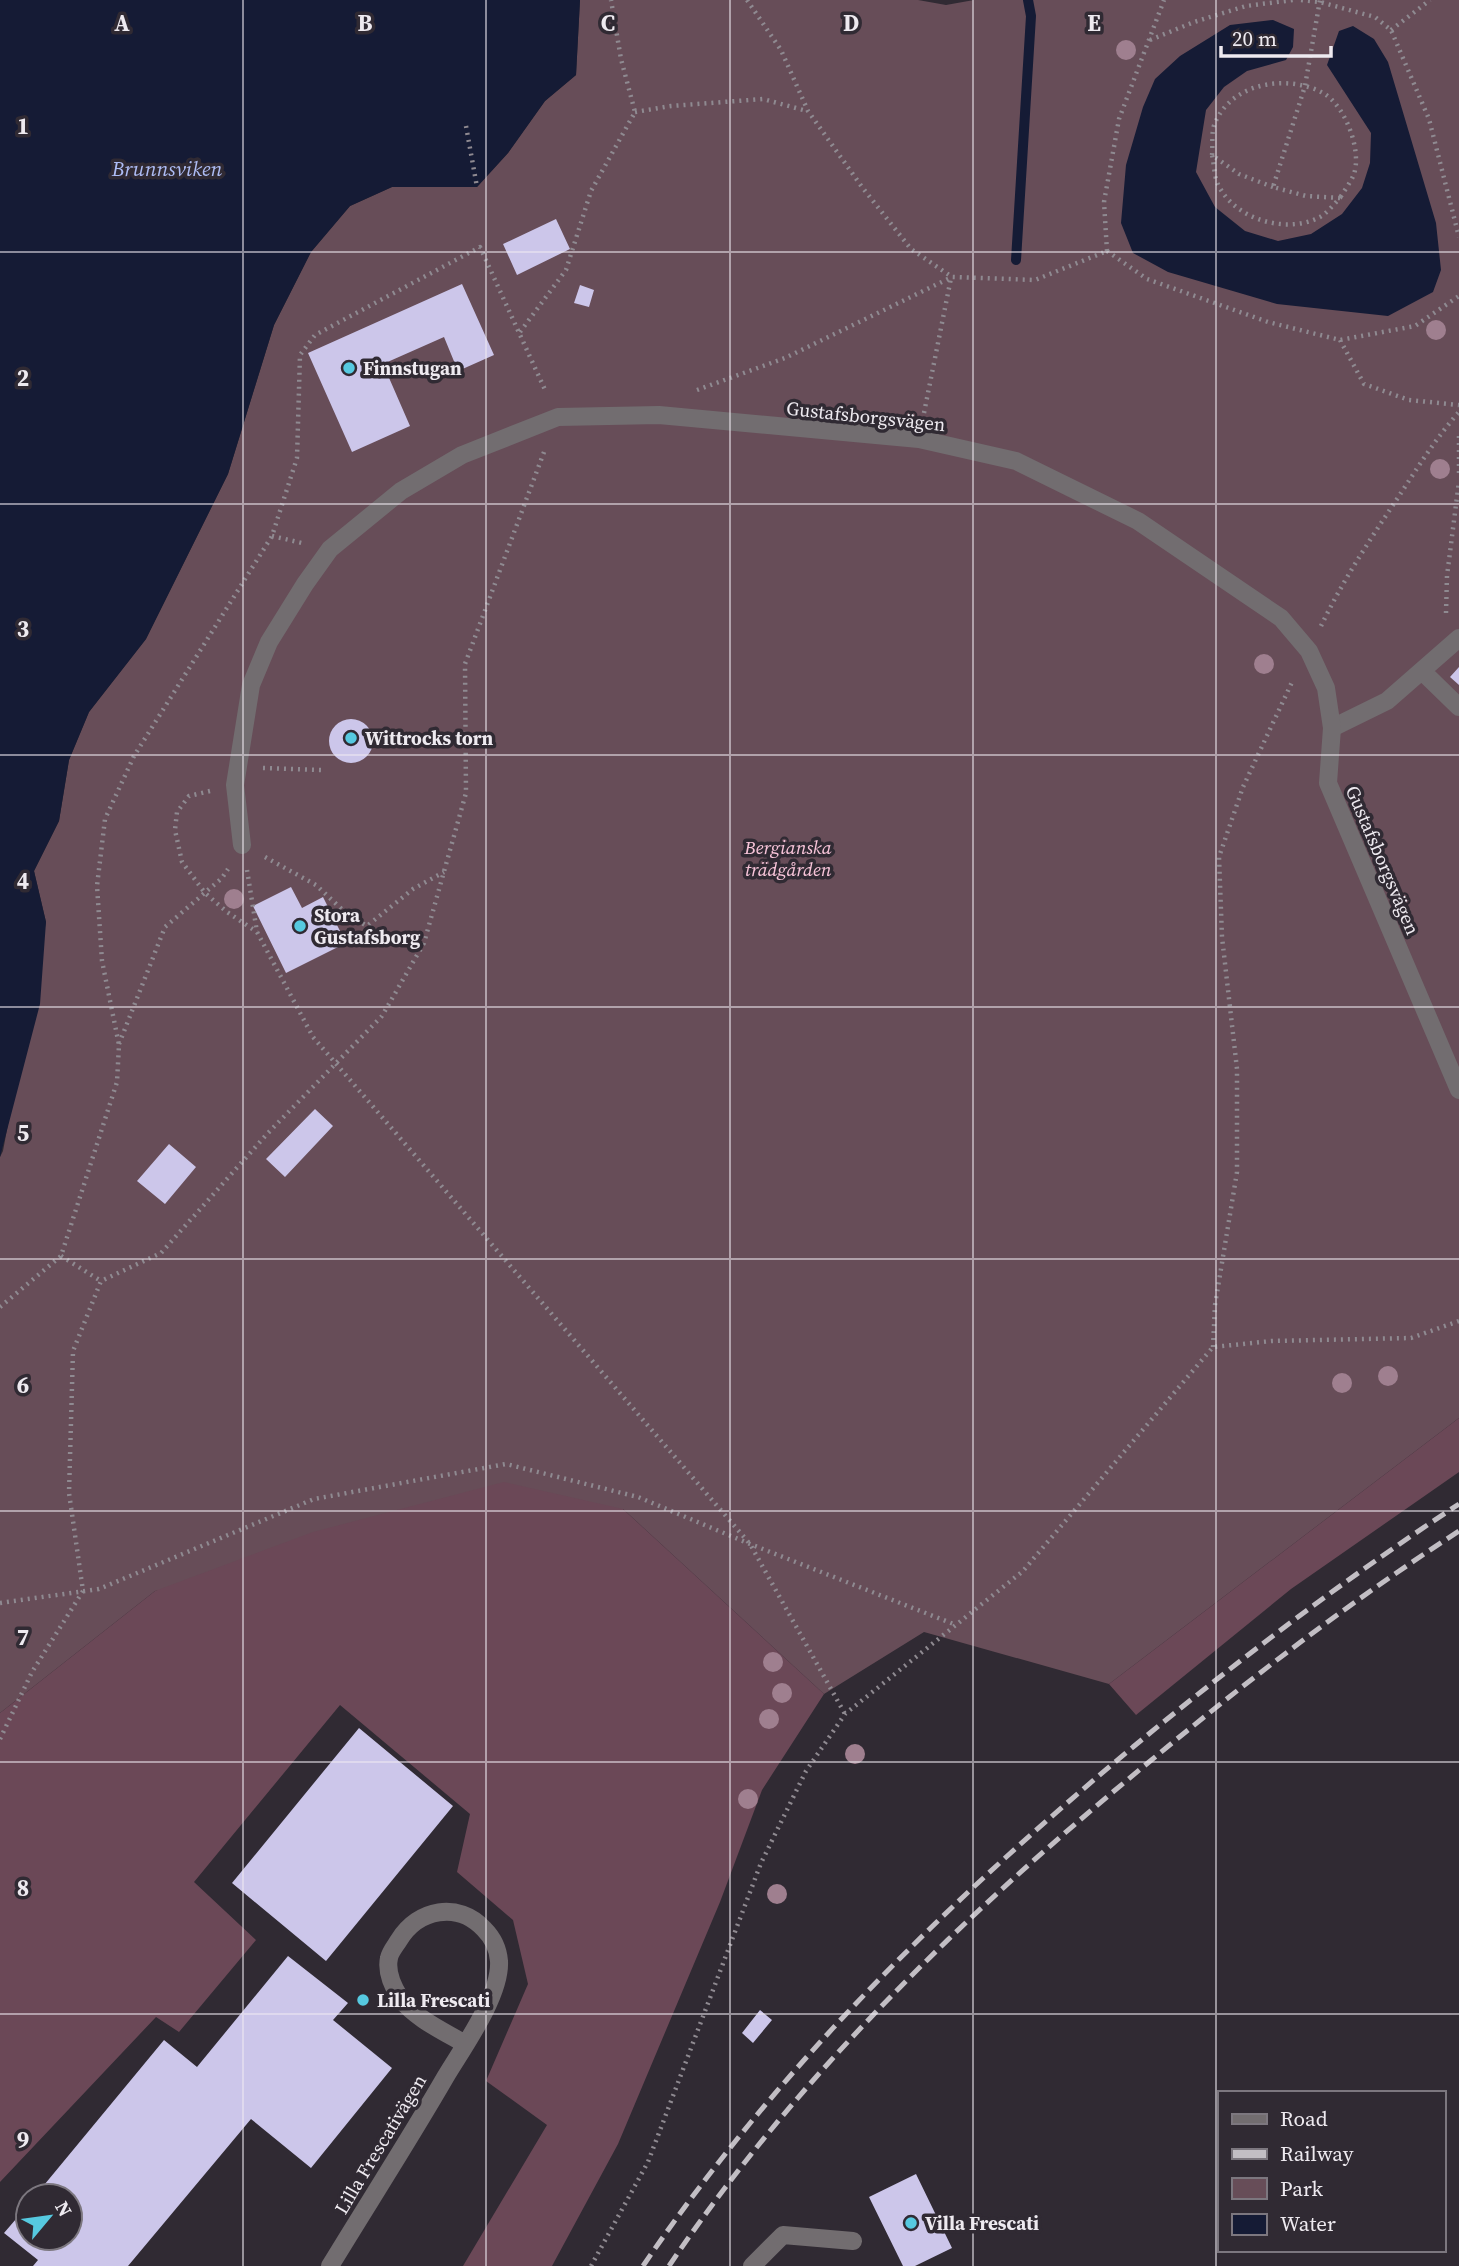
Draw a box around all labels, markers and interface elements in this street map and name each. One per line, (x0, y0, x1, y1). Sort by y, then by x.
text: A (114, 7, 130, 39)
text: B (358, 7, 373, 39)
text: C (601, 7, 615, 39)
text: D (843, 7, 859, 39)
text: E (1087, 7, 1101, 39)
scale bar (1221, 14, 1331, 58)
text: 20 m (1232, 24, 1277, 53)
text: 1 (17, 110, 29, 142)
water label: Brunnsviken (111, 154, 223, 183)
place label: Finnstugan (363, 355, 462, 381)
marker: Finnstugan (341, 360, 357, 376)
text: 2 (17, 362, 29, 394)
street label: Gustafsborgsvägen (785, 395, 947, 437)
text: 3 (17, 613, 29, 645)
place label: Wittrocks torn (365, 725, 493, 751)
marker: Wittrocks torn (343, 730, 359, 746)
street label: Gustafsborgsvägen (1340, 781, 1426, 939)
park label: Bergianska trädgården (743, 834, 832, 882)
text: 4 (17, 865, 29, 897)
place label: Stora Gustafsborg (314, 902, 421, 950)
marker: Stora Gustafsborg (292, 918, 308, 934)
text: 5 (17, 1117, 29, 1149)
text: 6 (17, 1369, 29, 1401)
text: 7 (17, 1621, 29, 1653)
text: 8 (17, 1872, 29, 1904)
place label: Lilla Frescati (377, 1987, 490, 2013)
marker: Lilla Frescati (355, 1992, 371, 2008)
street label: Lilla Frescativägen (328, 2069, 432, 2219)
legend (1218, 2091, 1445, 2252)
text: Road (1280, 2104, 1328, 2133)
text: 9 (17, 2124, 29, 2156)
text: Railway (1280, 2139, 1354, 2168)
text: Park (1280, 2174, 1324, 2203)
north arrow (14, 2182, 84, 2252)
text: N (49, 2196, 79, 2221)
text: Water (1280, 2209, 1336, 2238)
place label: Villa Frescati (925, 2210, 1039, 2236)
marker: Villa Frescati (903, 2215, 919, 2231)

